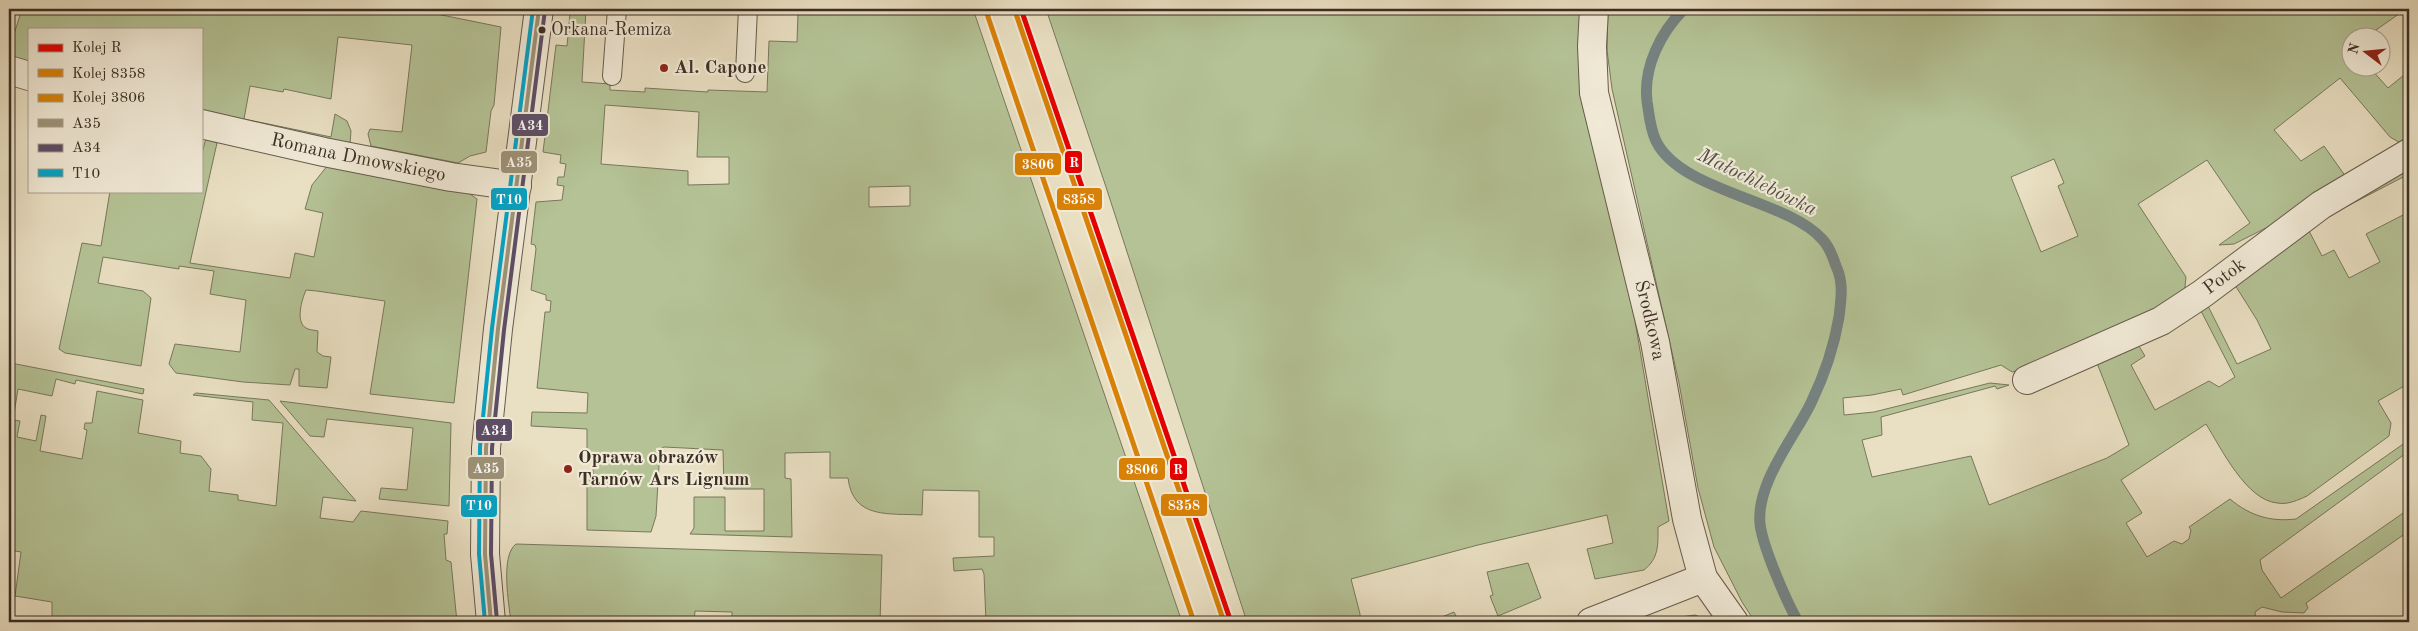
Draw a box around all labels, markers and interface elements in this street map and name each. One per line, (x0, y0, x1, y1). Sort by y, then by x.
place label: Orkana-Remiza (551, 21, 672, 39)
marker: Orkana-Remiza (537, 25, 547, 35)
legend (28, 28, 202, 192)
north arrow (2340, 28, 2390, 78)
text: Kolej R (72, 41, 122, 56)
text: N (2346, 41, 2363, 56)
place label: Al. Capone (674, 59, 766, 78)
marker: Al. Capone (658, 62, 670, 74)
text: Kolej 8358 (72, 67, 146, 82)
text: Kolej 3806 (72, 91, 146, 106)
line badge: A34 (511, 113, 549, 137)
text: A35 (72, 117, 101, 132)
text: A34 (517, 119, 543, 133)
street label: Romana Dmowskiego (269, 131, 447, 185)
text: A34 (72, 141, 101, 156)
water label: Małochlebówka (1693, 145, 1820, 221)
line badge: A35 (500, 150, 538, 174)
line badge: R (1064, 150, 1083, 174)
line badge: 3806 (1014, 152, 1062, 176)
text: A35 (506, 156, 532, 170)
text: R (1069, 156, 1079, 170)
text: 3806 (1022, 158, 1054, 172)
text: T10 (72, 167, 100, 182)
line badge: T10 (490, 187, 528, 211)
line badge: 8358 (1056, 187, 1103, 211)
text: T10 (496, 193, 522, 207)
text: 8358 (1063, 193, 1095, 207)
street label: Potok (2200, 255, 2250, 299)
street label: Środkowa (1631, 277, 1668, 362)
line badge: A34 (475, 418, 513, 442)
text: A34 (481, 424, 507, 438)
place label: Oprawa obrazów Tarnów Ars Lignum (578, 449, 750, 490)
line badge: A35 (467, 456, 505, 480)
line badge: 3806 (1118, 457, 1166, 481)
line badge: R (1169, 457, 1188, 481)
text: A35 (473, 462, 499, 476)
marker: Oprawa obrazów Tarnów Ars Lignum (562, 463, 574, 475)
text: 3806 (1126, 463, 1158, 477)
text: R (1173, 463, 1183, 477)
line badge: 8358 (1160, 493, 1208, 517)
line badge: T10 (460, 494, 498, 518)
text: T10 (466, 499, 492, 513)
text: 8358 (1168, 499, 1200, 513)

